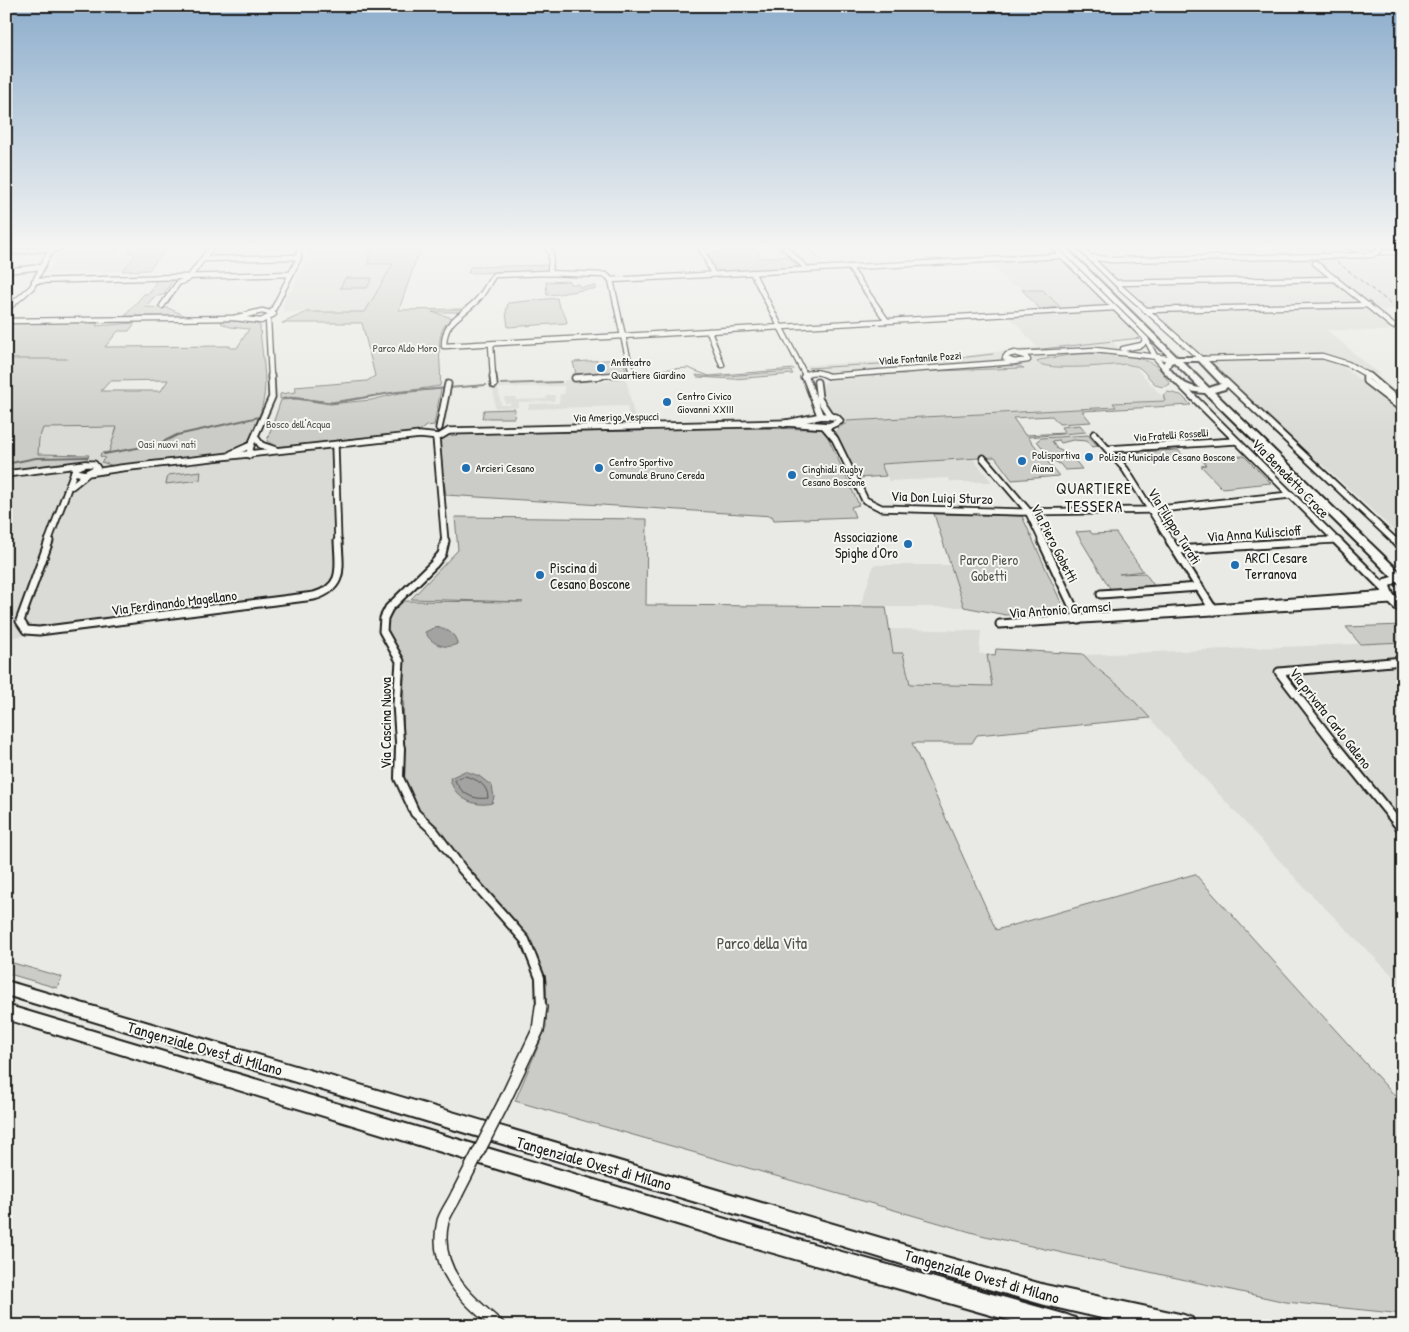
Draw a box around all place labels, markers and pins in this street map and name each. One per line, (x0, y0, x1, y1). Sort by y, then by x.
place label: Anfiteatro Quartiere Giardino (611, 355, 686, 382)
marker: Anfiteatro Quartiere Giardino (595, 362, 607, 374)
place label: Centro Civico Giovanni XXIII (677, 389, 734, 416)
marker: Centro Civico Giovanni XXIII (661, 396, 673, 408)
place label: Polisportiva Aiana (1032, 448, 1080, 475)
place label: Polizia Municipale Cesano Boscone (1099, 450, 1236, 464)
marker: Polizia Municipale Cesano Boscone (1083, 451, 1095, 463)
place label: Centro Sportivo Comunale Bruno Cereda (609, 455, 705, 482)
marker: Polisportiva Aiana (1016, 455, 1028, 467)
place label: Arcieri Cesano (476, 461, 535, 475)
marker: Arcieri Cesano (460, 462, 472, 474)
marker: Centro Sportivo Comunale Bruno Cereda (593, 462, 605, 474)
place label: Cinghiali Rugby Cesano Boscone (802, 462, 866, 489)
marker: Cinghiali Rugby Cesano Boscone (786, 469, 798, 481)
place label: Associazione Spighe d'Oro (834, 527, 898, 563)
marker: Associazione Spighe d'Oro (902, 538, 914, 550)
place label: ARCI Cesare Terranova (1245, 548, 1308, 583)
place label: Piscina di Cesano Boscone (550, 558, 631, 593)
marker: ARCI Cesare Terranova (1229, 559, 1241, 571)
marker: Piscina di Cesano Boscone (534, 569, 546, 581)

